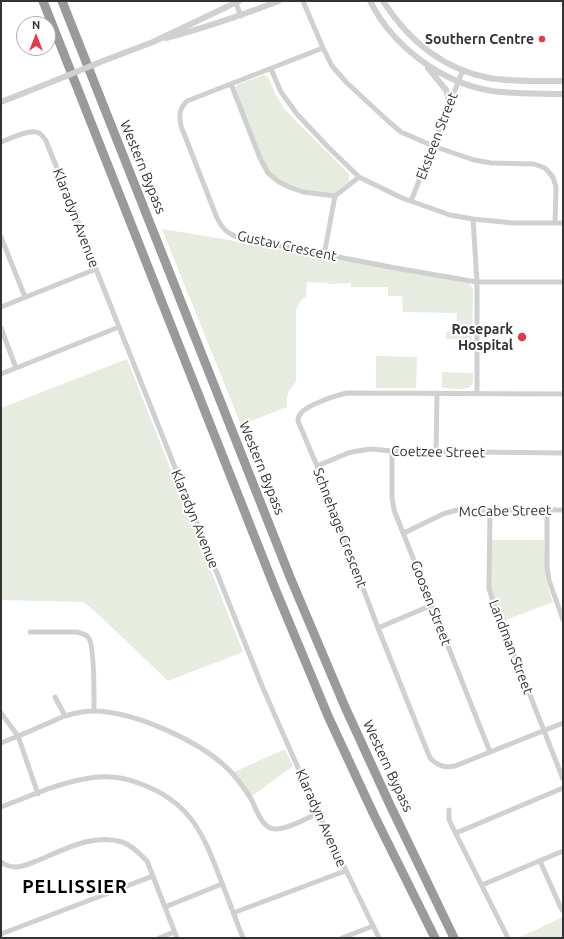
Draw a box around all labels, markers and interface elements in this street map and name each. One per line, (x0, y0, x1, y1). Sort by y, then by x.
north arrow (16, 16, 56, 56)
text: N (32, 19, 40, 31)
place label: Southern Centre (425, 31, 534, 47)
marker: Southern Centre (537, 34, 547, 44)
street label: Eksteen Street (413, 90, 461, 182)
street label: Western Bypass (117, 118, 169, 216)
street label: Klaradyn Avenue (49, 166, 103, 270)
street label: Gustav Crescent (236, 227, 338, 265)
place label: Rosepark Hospital (451, 321, 513, 354)
marker: Rosepark Hospital (516, 331, 528, 343)
street label: Western Bypass (236, 419, 288, 517)
street label: Coetzee Street (391, 443, 485, 461)
street label: Schnehage Crescent (309, 466, 371, 590)
street label: Klaradyn Avenue (168, 467, 222, 571)
street label: McCabe Street (459, 502, 551, 520)
street label: Goosen Street (407, 558, 455, 648)
street label: Landman Street (485, 597, 537, 697)
street label: Western Bypass (359, 717, 417, 815)
street label: Klaradyn Avenue (292, 767, 350, 869)
district label: PELLISSIER (22, 876, 128, 898)

